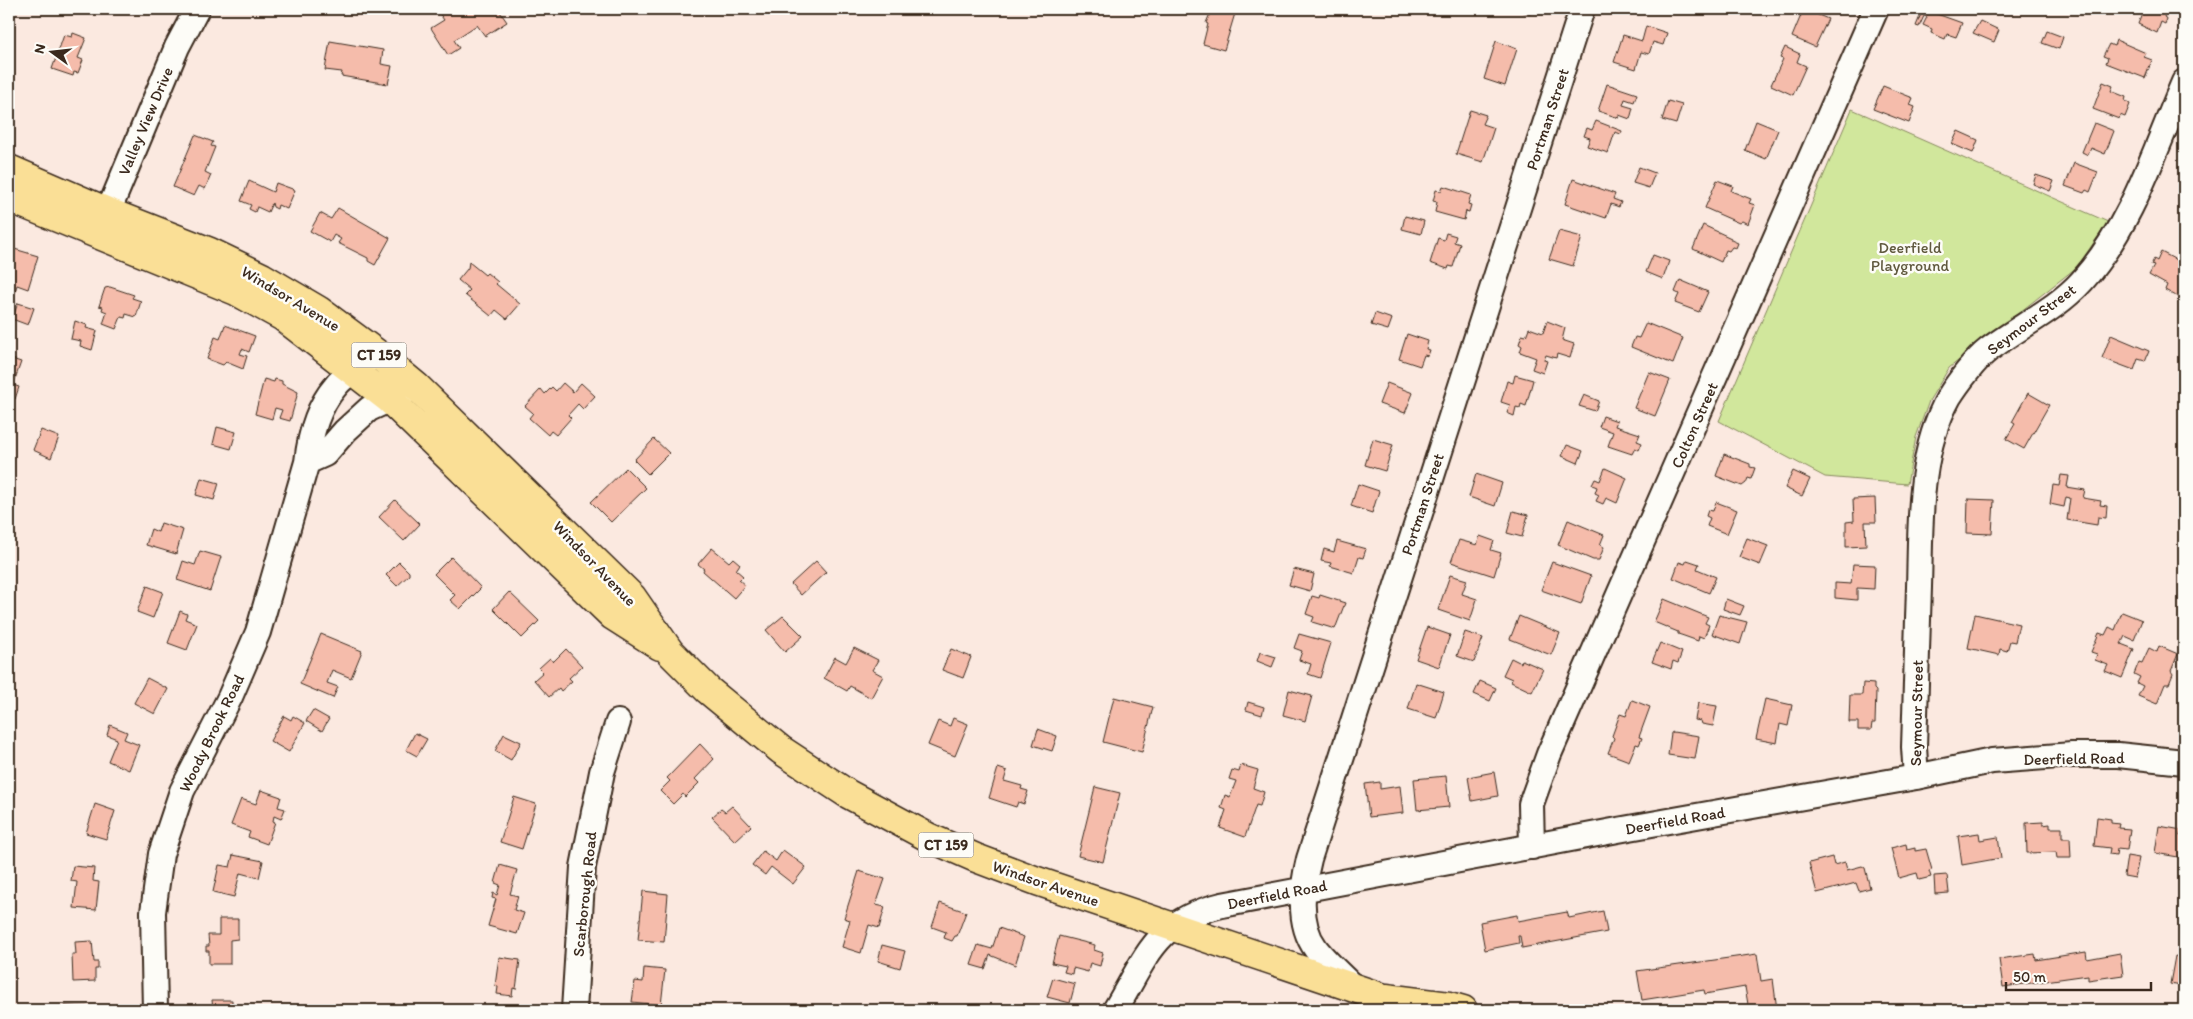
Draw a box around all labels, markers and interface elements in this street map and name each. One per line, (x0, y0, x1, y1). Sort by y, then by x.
north arrow (28, 28, 78, 78)
text: N (30, 42, 49, 56)
street label: Valley View Drive (114, 64, 177, 178)
street label: Portman Street (1522, 66, 1573, 172)
park label: Deerfield Playground (1871, 238, 1949, 275)
street label: Windsor Avenue (238, 262, 343, 335)
street label: Seymour Street (1983, 280, 2079, 359)
road number: CT 159 (352, 342, 406, 368)
street label: Colton Street (1667, 379, 1722, 471)
street label: Portman Street (1397, 451, 1448, 557)
street label: Windsor Avenue (549, 517, 640, 610)
street label: Seymour Street (1906, 660, 1927, 766)
street label: Woody Brook Road (175, 671, 248, 795)
street label: Deerfield Road (2023, 748, 2125, 769)
street label: Deerfield Road (1624, 802, 1727, 839)
street label: Scarborough Road (568, 830, 601, 958)
road number: CT 159 (918, 832, 974, 858)
street label: Windsor Avenue (990, 856, 1102, 911)
street label: Deerfield Road (1226, 875, 1329, 913)
scale bar (2006, 959, 2150, 991)
text: 50 m (2013, 968, 2046, 986)

